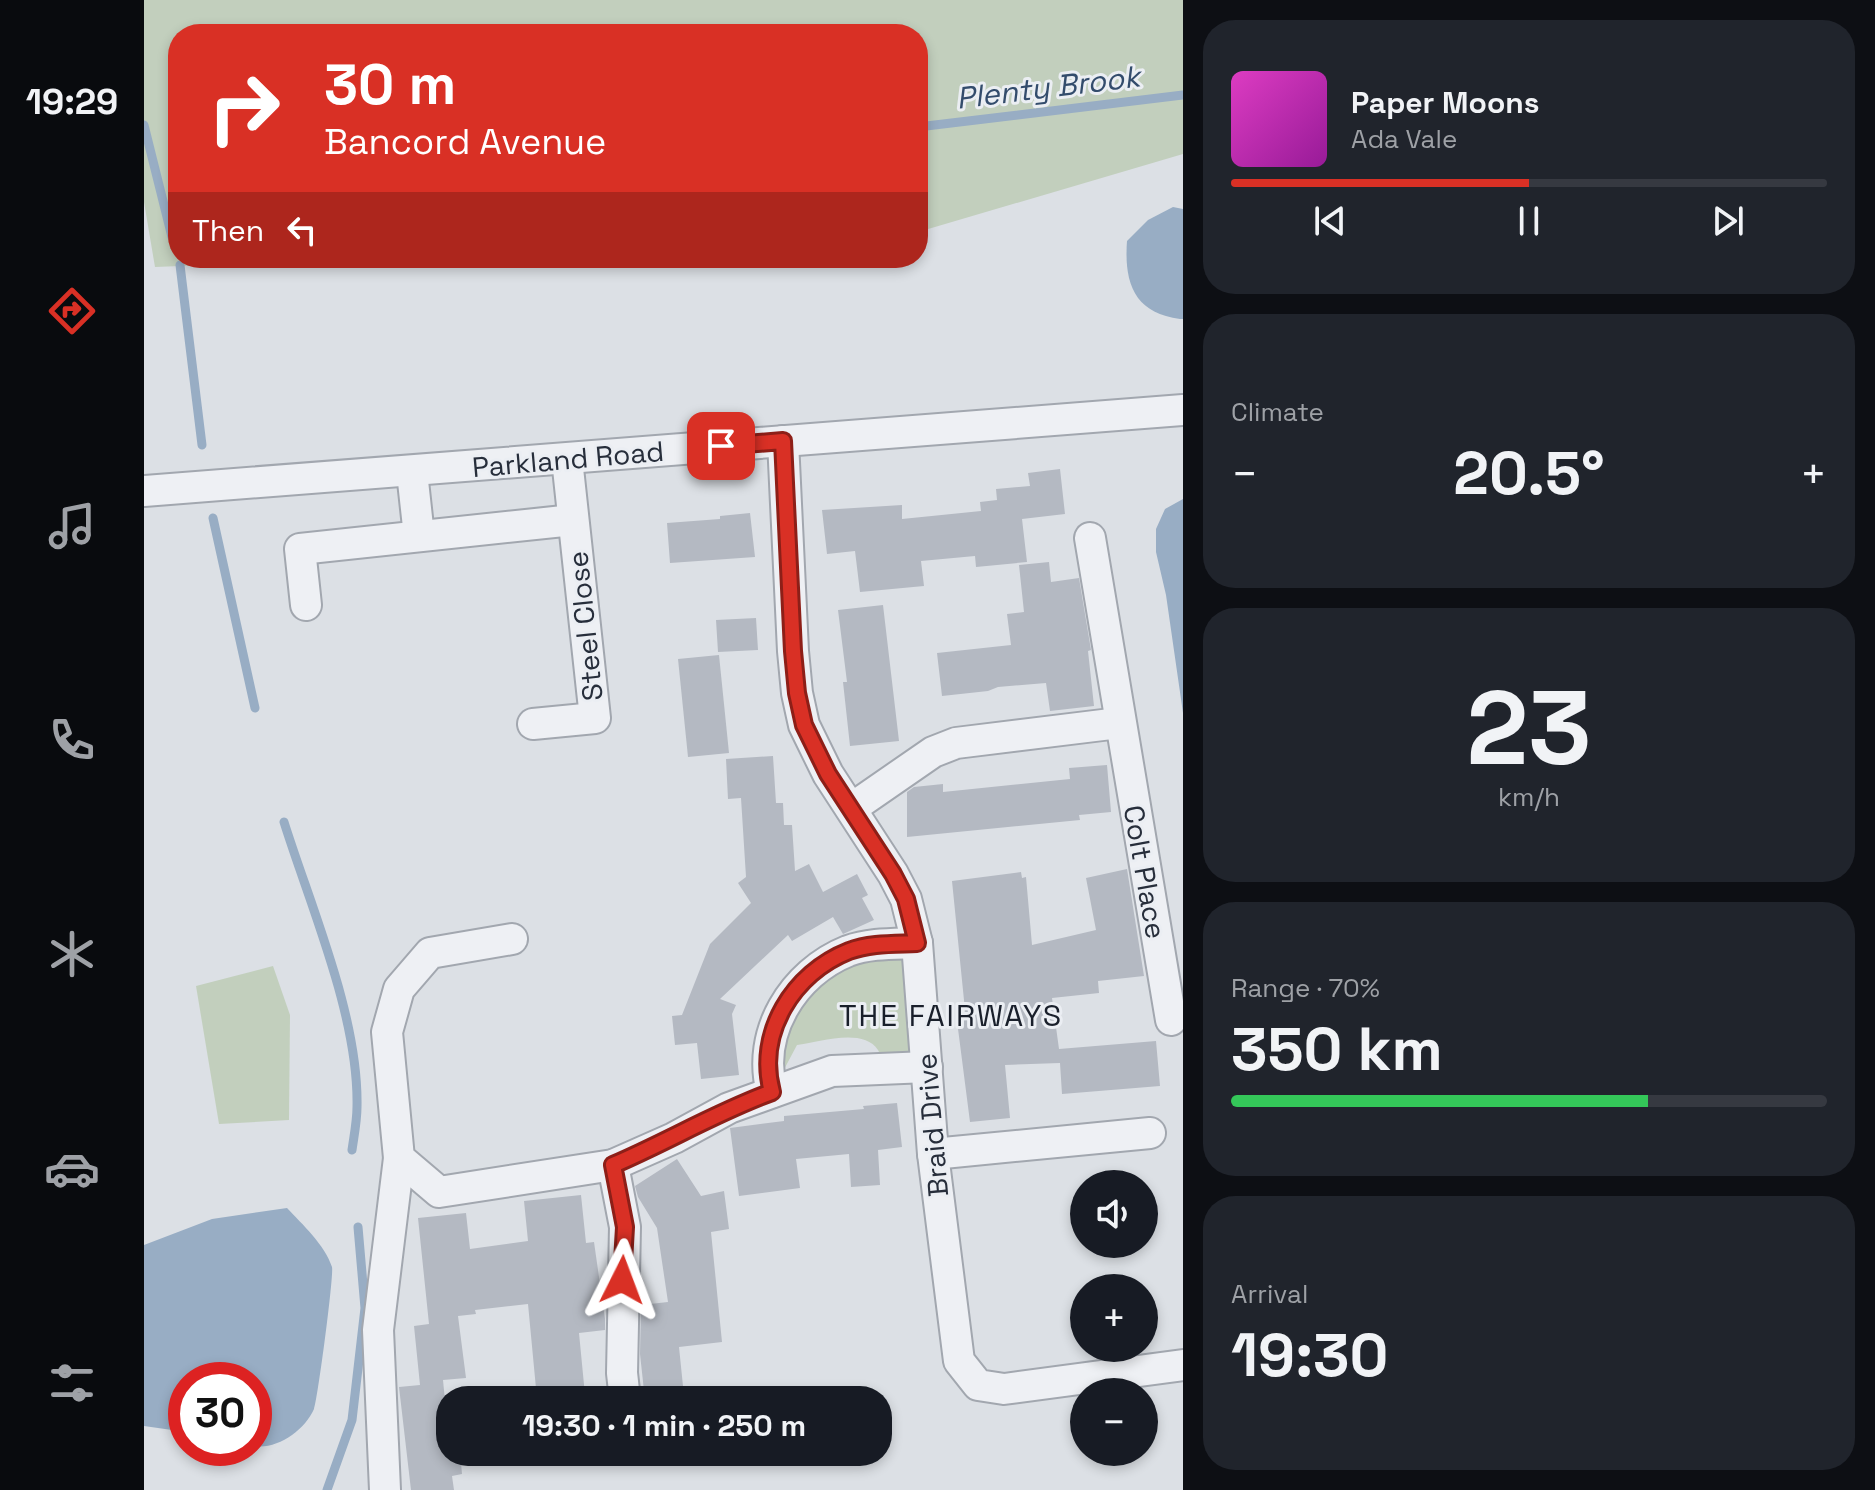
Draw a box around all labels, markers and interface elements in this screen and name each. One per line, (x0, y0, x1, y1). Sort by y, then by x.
text: 30 m (324, 49, 456, 120)
icon: right (192, 56, 296, 160)
water label: Plenty Brook (954, 56, 1145, 118)
text: 19:29 (26, 79, 118, 125)
text: Paper Moons (1351, 83, 1540, 122)
text: Bancord Avenue (324, 119, 606, 165)
text: Ada Vale (1351, 122, 1457, 156)
icon: previous (1308, 199, 1352, 243)
icon: pause (1507, 199, 1551, 243)
icon: next (1706, 199, 1750, 243)
icon: left (280, 208, 324, 252)
text: Then (192, 211, 264, 250)
icon: directions (44, 283, 100, 339)
text: Climate (1231, 395, 1324, 429)
pin (687, 412, 755, 480)
icon: arrive (699, 424, 743, 468)
street label: Parkland Road (471, 433, 665, 485)
text: 20.5° (1453, 435, 1605, 512)
text: − (1231, 446, 1258, 502)
text: + (1800, 446, 1827, 502)
icon: music (44, 498, 100, 554)
street label: Steel Close (559, 549, 611, 703)
text: 23 (1466, 662, 1592, 794)
icon: phone (44, 712, 100, 768)
text: km/h (1498, 780, 1560, 814)
street label: Colt Place (1116, 802, 1174, 942)
icon: climate (44, 926, 100, 982)
text: Range · 70% (1231, 971, 1380, 1005)
district label: THE FAIRWAYS (839, 996, 1063, 1035)
text: 350 km (1231, 1011, 1443, 1088)
street label: Braid Drive (908, 1052, 956, 1198)
icon: car (44, 1141, 100, 1197)
map controls (1070, 1170, 1158, 1466)
button: sound (1070, 1170, 1158, 1258)
position arrow (580, 1238, 664, 1322)
button: + (1070, 1274, 1158, 1362)
text: Arrival (1231, 1277, 1308, 1311)
text: 19:30 (1231, 1317, 1388, 1394)
icon: filters (44, 1355, 100, 1411)
speed limit sign: 30 (168, 1362, 272, 1466)
button: − (1070, 1378, 1158, 1466)
text: 19:30 · 1 min · 250 m (522, 1406, 806, 1445)

